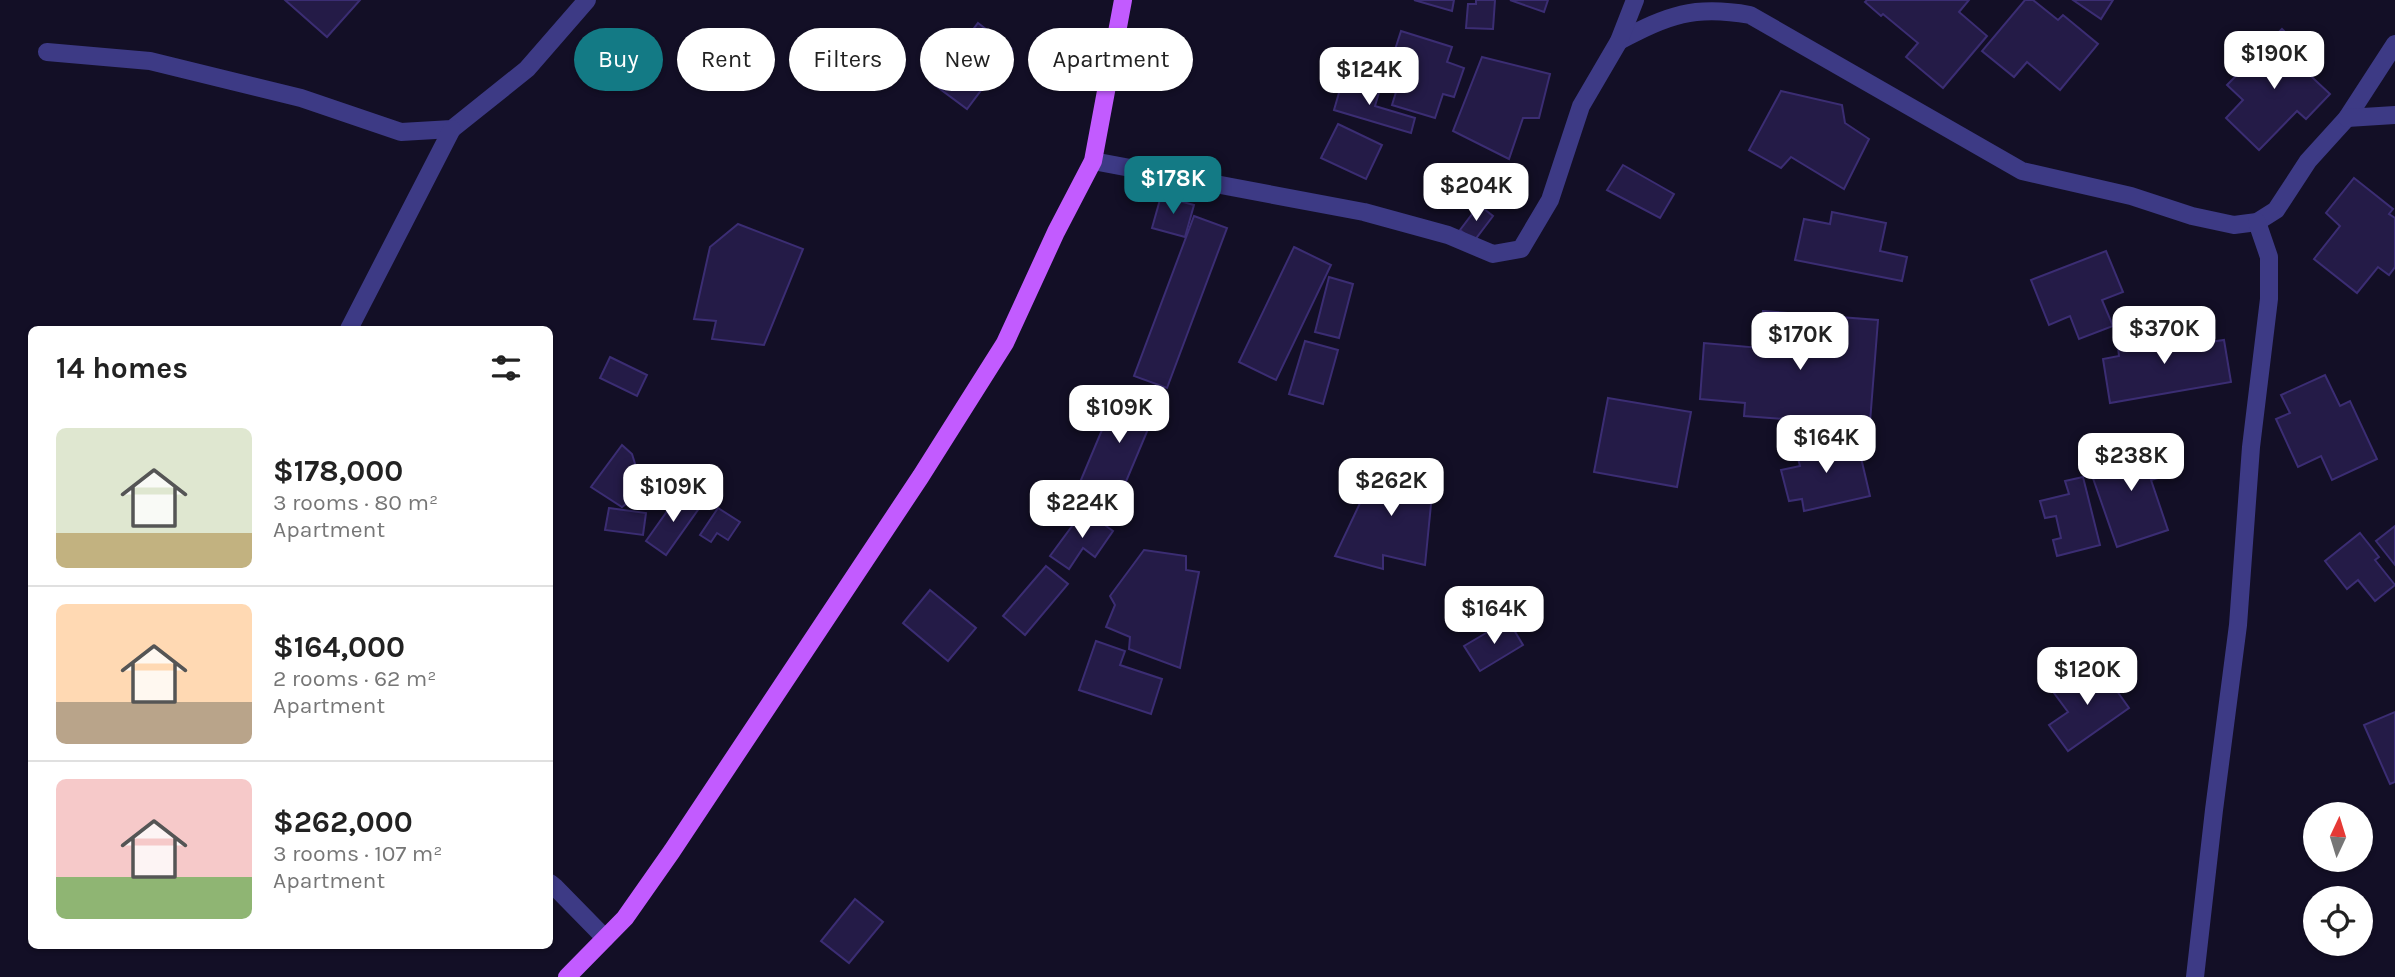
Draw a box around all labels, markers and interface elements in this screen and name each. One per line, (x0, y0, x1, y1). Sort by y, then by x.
chip: Buy (574, 28, 663, 91)
chip: Rent (677, 28, 775, 91)
chip: Filters (789, 28, 906, 91)
chip: New (920, 28, 1014, 91)
chip: Apartment (1028, 28, 1193, 91)
pin: $190K (2225, 32, 2323, 91)
text: $190K (2240, 40, 2308, 67)
pin: $124K (1320, 48, 1418, 107)
text: $124K (1336, 56, 1402, 83)
pin: $178K (1124, 156, 1222, 216)
pin: $204K (1427, 164, 1525, 223)
text: $178K (1140, 165, 1206, 192)
text: $204K (1439, 172, 1513, 199)
pin: $370K (2115, 306, 2213, 366)
pin: $170K (1751, 312, 1849, 372)
text: $370K (2128, 315, 2200, 342)
text: $170K (1767, 321, 1833, 348)
icon: filters (487, 349, 525, 387)
text: 14 homes (56, 350, 188, 386)
pin: $109K (1070, 386, 1168, 445)
text: $109K (1085, 394, 1153, 421)
pin: $164K (1777, 416, 1875, 475)
text: $164K (1793, 424, 1859, 451)
pin: $238K (2082, 434, 2180, 493)
text: $238K (2094, 442, 2168, 469)
text: $178,000 (273, 453, 403, 489)
icon: home (112, 456, 196, 540)
pin: $262K (1342, 458, 1440, 518)
pin: $109K (624, 464, 722, 524)
text: $262K (1355, 467, 1427, 494)
text: $109K (639, 473, 707, 500)
pin: $224K (1033, 480, 1131, 540)
text: 3 rooms · 80 m² (273, 489, 438, 516)
text: $224K (1046, 489, 1118, 516)
text: Apartment (273, 516, 385, 543)
pin: $164K (1445, 586, 1543, 646)
text: $164K (1461, 595, 1527, 622)
text: $164,000 (273, 629, 405, 665)
icon: home (112, 632, 196, 716)
pin: $120K (2038, 648, 2136, 707)
text: $120K (2053, 656, 2121, 683)
text: 2 rooms · 62 m² (273, 665, 437, 692)
text: Apartment (273, 692, 385, 719)
north arrow (2303, 802, 2373, 872)
map controls (2303, 802, 2373, 956)
text: $262,000 (273, 804, 413, 840)
icon: home (112, 807, 196, 891)
text: 3 rooms · 107 m² (273, 840, 442, 867)
text: Apartment (273, 867, 385, 894)
button: locate (2303, 886, 2373, 956)

